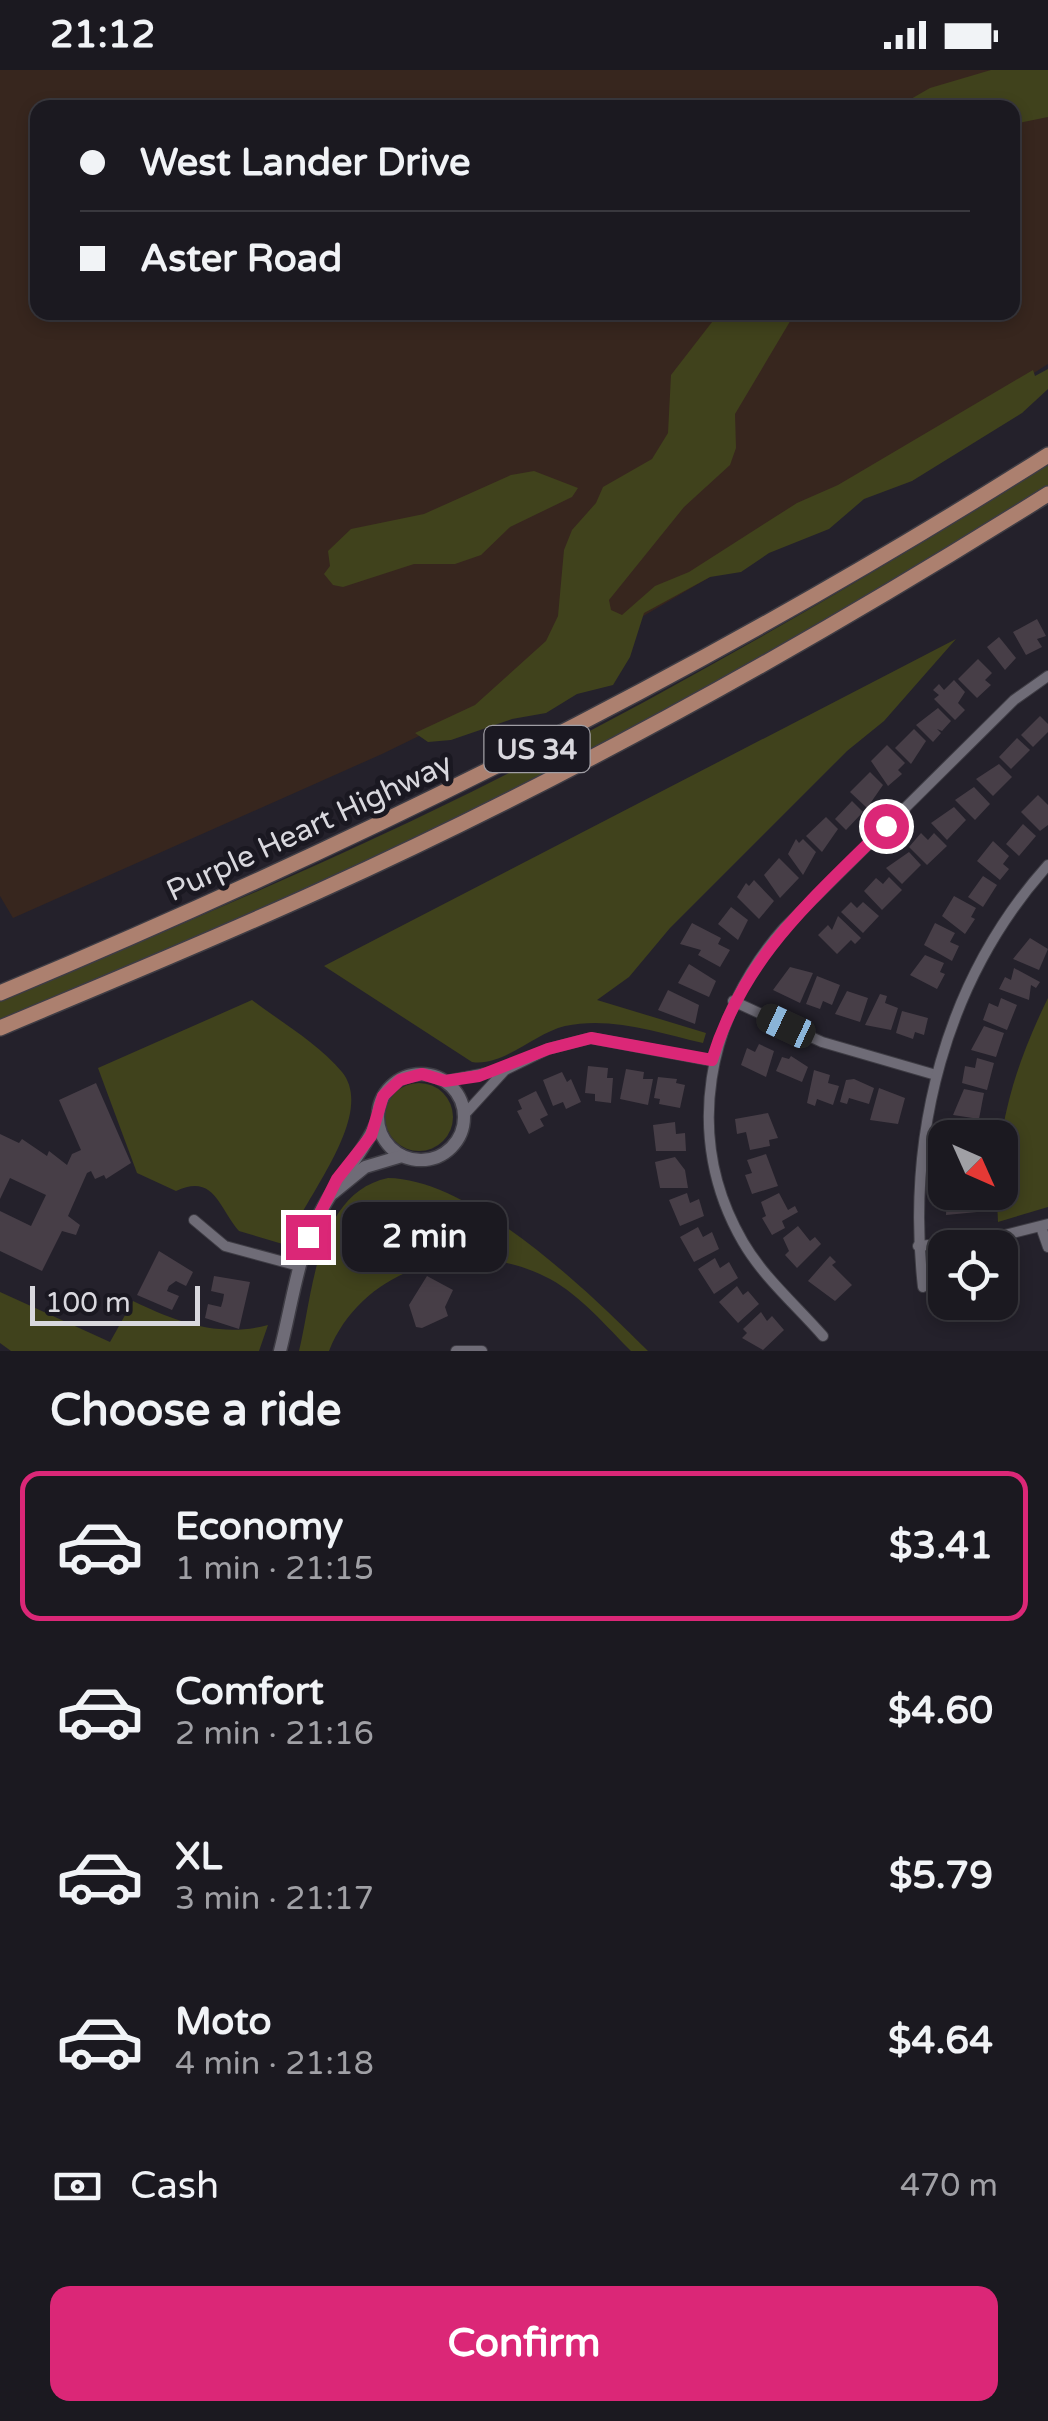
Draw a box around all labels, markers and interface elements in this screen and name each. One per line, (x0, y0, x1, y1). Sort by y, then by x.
text: 21:12 (50, 12, 155, 58)
text: West Lander Drive (140, 140, 471, 186)
text: Aster Road (140, 236, 342, 282)
road number: US 34 (484, 726, 590, 772)
street label: Purple Heart Highway (161, 745, 458, 910)
route start (864, 804, 909, 849)
car (752, 1000, 820, 1052)
north arrow (928, 1120, 1018, 1210)
map controls (928, 1120, 1018, 1320)
callout: 2 min (343, 1202, 508, 1272)
route end (286, 1215, 331, 1260)
text: 2 min (382, 1218, 467, 1256)
button: locate (928, 1230, 1018, 1320)
scale bar (30, 1281, 200, 1326)
text: 100 m (45, 1286, 131, 1320)
text: Choose a ride (50, 1384, 341, 1438)
icon: car (55, 1501, 145, 1591)
text: Economy (175, 1504, 343, 1550)
text: $3.41 (889, 1523, 993, 1569)
text: 1 min · 21:15 (175, 1550, 374, 1588)
icon: car (55, 1666, 145, 1756)
text: Comfort (175, 1669, 324, 1715)
text: $4.60 (888, 1688, 993, 1734)
text: 2 min · 21:16 (175, 1715, 374, 1753)
icon: car (55, 1831, 145, 1921)
text: XL (175, 1834, 222, 1880)
text: $5.79 (889, 1853, 993, 1899)
text: 3 min · 21:17 (175, 1880, 374, 1918)
icon: car (55, 1996, 145, 2086)
text: Moto (175, 1999, 271, 2045)
text: $4.64 (888, 2018, 993, 2064)
text: 4 min · 21:18 (175, 2045, 374, 2083)
icon: cash (50, 2159, 105, 2214)
text: Cash (130, 2163, 219, 2209)
text: 470 m (900, 2167, 998, 2205)
button: Confirm (50, 2286, 998, 2401)

